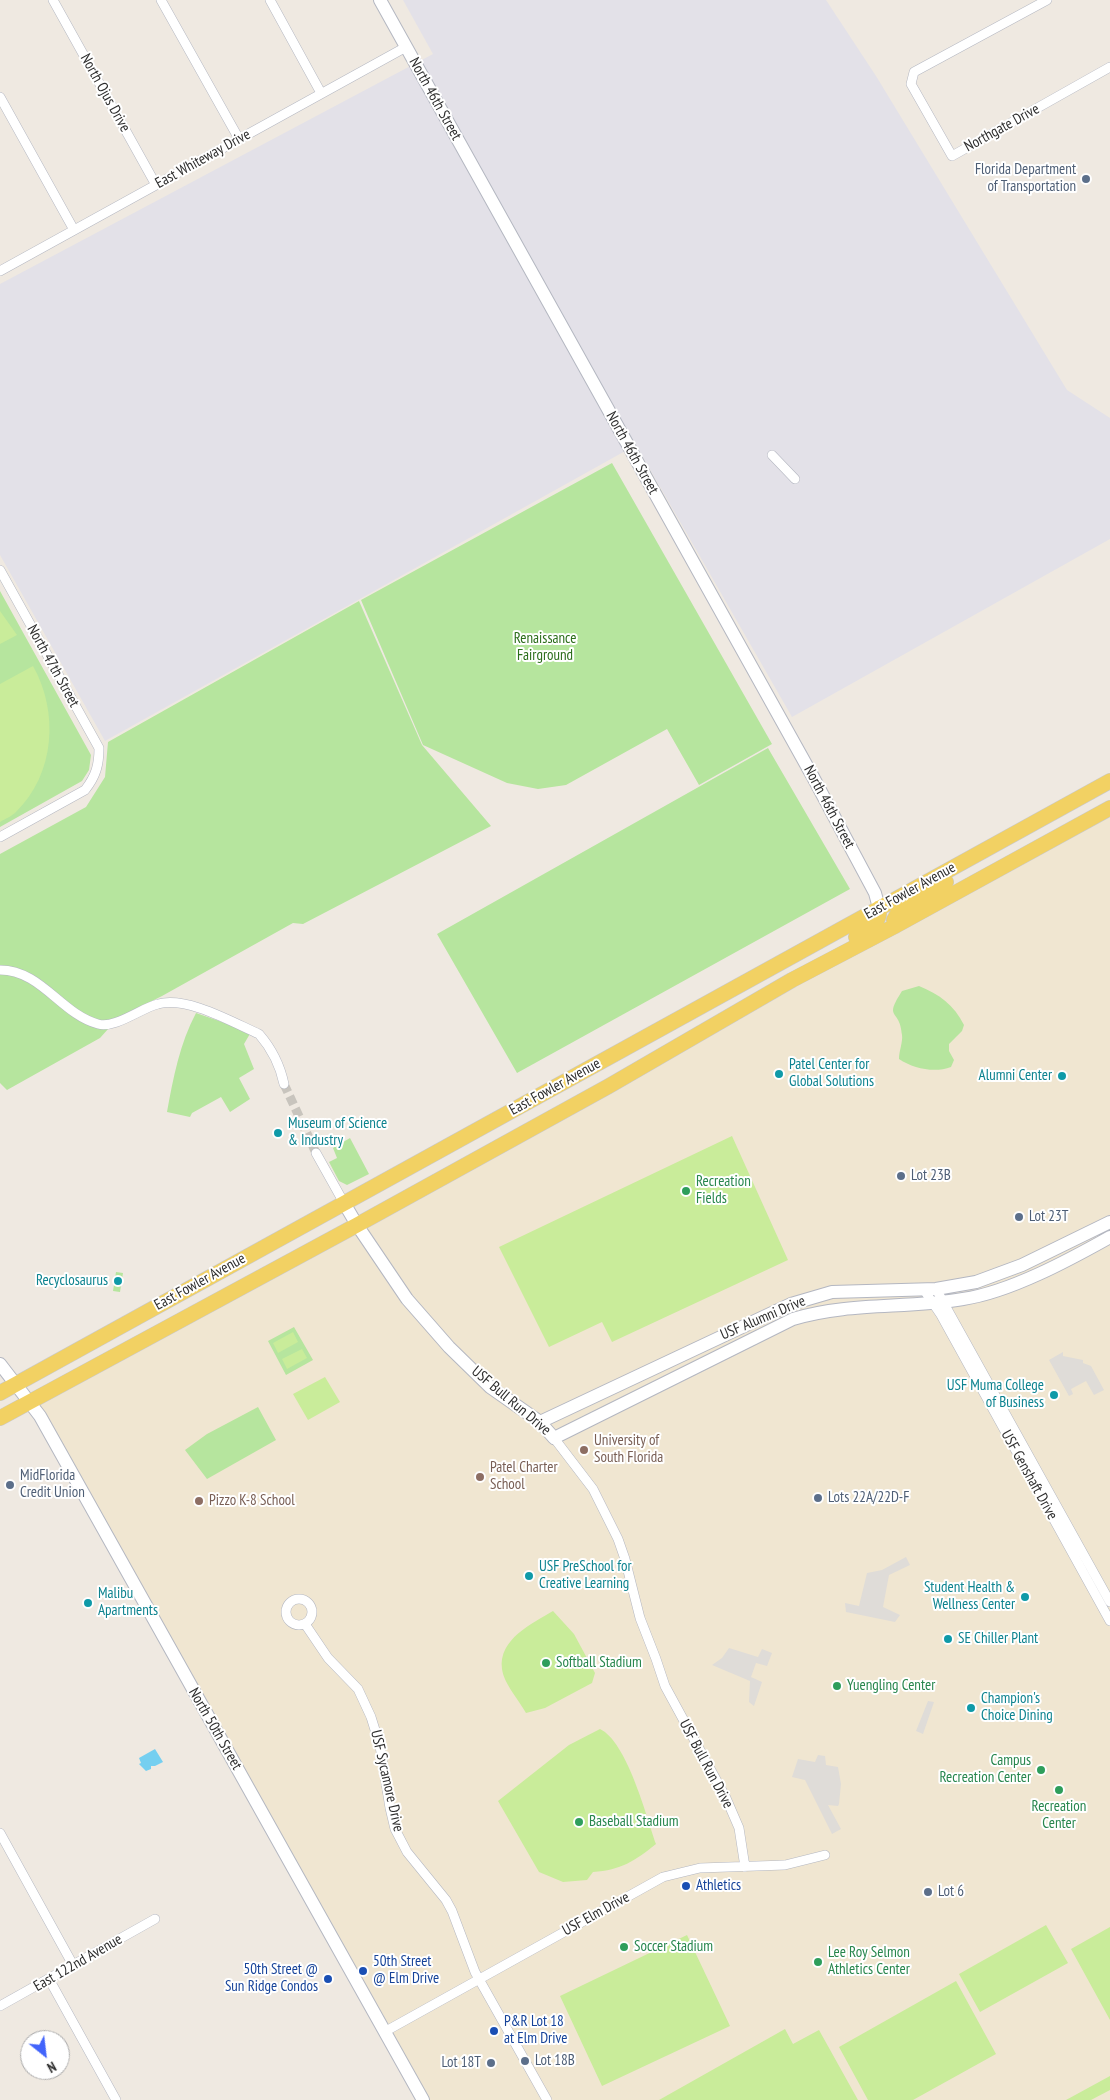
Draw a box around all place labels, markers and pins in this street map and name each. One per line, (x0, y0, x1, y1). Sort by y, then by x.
place label: Florida Department of Transportation (975, 161, 1076, 196)
marker: Florida Department of Transportation (1080, 173, 1092, 185)
place label: Patel Center for Global Solutions (789, 1056, 874, 1091)
place label: Alumni Center (979, 1067, 1052, 1085)
marker: Patel Center for Global Solutions (773, 1068, 785, 1080)
marker: Alumni Center (1056, 1070, 1068, 1082)
place label: Museum of Science & Industry (288, 1115, 387, 1150)
marker: Museum of Science & Industry (272, 1127, 284, 1139)
place label: Lot 23B (911, 1167, 951, 1185)
marker: Lot 23B (895, 1170, 907, 1182)
place label: Recreation Fields (696, 1173, 751, 1208)
marker: Recreation Fields (680, 1185, 692, 1197)
place label: Lot 23T (1029, 1208, 1069, 1226)
marker: Lot 23T (1013, 1211, 1025, 1223)
place label: Recyclosaurus (36, 1272, 108, 1290)
marker: Recyclosaurus (112, 1275, 124, 1287)
place label: USF Muma College of Business (947, 1377, 1044, 1412)
marker: USF Muma College of Business (1048, 1389, 1060, 1401)
place label: University of South Florida (594, 1432, 663, 1467)
marker: University of South Florida (578, 1444, 590, 1456)
place label: Patel Charter School (490, 1459, 557, 1494)
place label: MidFlorida Credit Union (20, 1467, 85, 1502)
marker: Patel Charter School (474, 1471, 486, 1483)
marker: MidFlorida Credit Union (4, 1479, 16, 1491)
place label: Lots 22A/22D-F (828, 1489, 909, 1507)
place label: Pizzo K-8 School (209, 1492, 295, 1510)
marker: Lots 22A/22D-F (812, 1492, 824, 1504)
marker: Pizzo K-8 School (193, 1495, 205, 1507)
place label: USF PreSchool for Creative Learning (539, 1558, 632, 1593)
marker: USF PreSchool for Creative Learning (523, 1570, 535, 1582)
place label: Student Health & Wellness Center (924, 1579, 1015, 1614)
place label: Malibu Apartments (98, 1585, 158, 1620)
marker: Student Health & Wellness Center (1019, 1591, 1031, 1603)
marker: Malibu Apartments (82, 1597, 94, 1609)
place label: SE Chiller Plant (958, 1630, 1038, 1648)
marker: SE Chiller Plant (942, 1633, 954, 1645)
place label: Softball Stadium (556, 1654, 642, 1672)
marker: Softball Stadium (540, 1657, 552, 1669)
place label: Yuengling Center (847, 1677, 935, 1695)
marker: Yuengling Center (831, 1680, 843, 1692)
place label: Champion's Choice Dining (981, 1690, 1053, 1725)
marker: Champion's Choice Dining (965, 1702, 977, 1714)
place label: Campus Recreation Center (940, 1752, 1031, 1787)
marker: Campus Recreation Center (1035, 1764, 1047, 1776)
marker: Recreation Center (1053, 1784, 1065, 1796)
place label: Recreation Center (1032, 1798, 1086, 1833)
place label: Baseball Stadium (589, 1813, 679, 1831)
marker: Baseball Stadium (573, 1816, 585, 1828)
place label: Athletics (696, 1877, 741, 1895)
marker: Athletics (680, 1880, 692, 1892)
place label: Lot 6 (938, 1883, 964, 1901)
marker: Lot 6 (922, 1886, 934, 1898)
place label: Soccer Stadium (634, 1938, 713, 1956)
marker: Soccer Stadium (618, 1941, 630, 1953)
place label: Lee Roy Selmon Athletics Center (828, 1944, 910, 1979)
place label: 50th Street @ Elm Drive (373, 1953, 439, 1988)
marker: Lee Roy Selmon Athletics Center (812, 1956, 824, 1968)
place label: 50th Street @ Sun Ridge Condos (225, 1961, 318, 1996)
marker: 50th Street @ Elm Drive (357, 1965, 369, 1977)
marker: 50th Street @ Sun Ridge Condos (322, 1973, 334, 1985)
place label: P&R Lot 18 at Elm Drive (504, 2013, 567, 2048)
marker: P&R Lot 18 at Elm Drive (488, 2025, 500, 2037)
place label: Lot 18B (535, 2052, 575, 2070)
place label: Lot 18T (441, 2054, 481, 2072)
marker: Lot 18B (519, 2055, 531, 2067)
marker: Lot 18T (485, 2057, 497, 2069)

